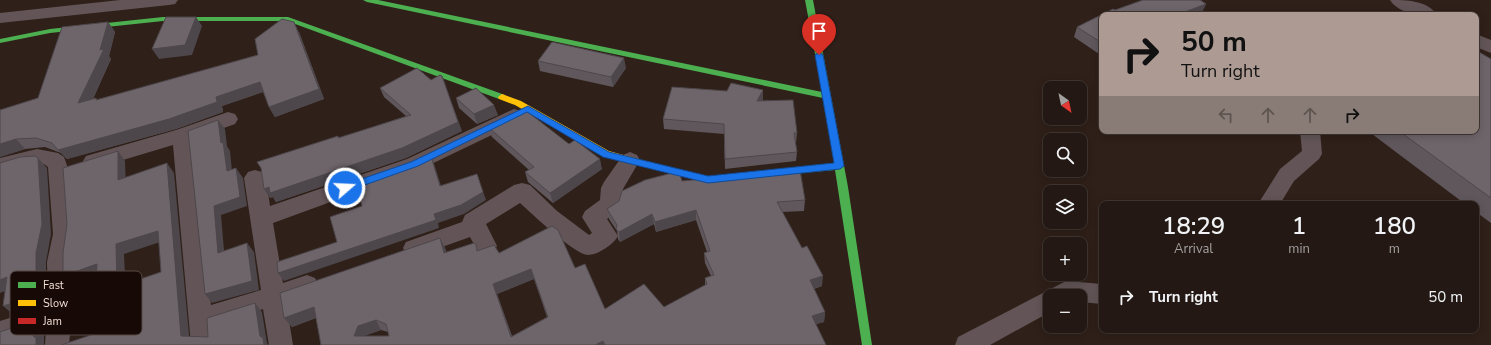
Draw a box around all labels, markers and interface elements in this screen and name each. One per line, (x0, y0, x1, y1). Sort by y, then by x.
pin (802, 14, 836, 55)
icon: arrive (808, 20, 830, 42)
text: 50 m (1181, 23, 1247, 61)
icon: right (1115, 28, 1167, 80)
text: Turn right (1181, 59, 1260, 83)
north arrow (1043, 81, 1087, 125)
map controls (1043, 81, 1087, 333)
icon: left (1215, 104, 1237, 126)
icon: ahead (1257, 104, 1279, 126)
icon: ahead (1299, 104, 1321, 126)
icon: right (1341, 104, 1363, 126)
button: search (1043, 133, 1087, 177)
position arrow (324, 167, 366, 209)
button: layers (1043, 185, 1087, 229)
text: 18:29 (1162, 210, 1225, 242)
text: 1 (1292, 210, 1306, 242)
text: 180 (1373, 210, 1416, 242)
button: + (1043, 237, 1087, 281)
text: Arrival (1174, 240, 1213, 258)
text: min (1288, 240, 1310, 258)
text: m (1389, 240, 1400, 258)
legend (10, 271, 142, 335)
text: Fast (43, 278, 64, 293)
icon: right (1115, 286, 1137, 308)
text: Turn right (1149, 287, 1218, 307)
text: 50 m (1428, 287, 1463, 307)
button: − (1043, 289, 1087, 333)
text: Slow (43, 296, 68, 311)
text: Jam (42, 314, 62, 329)

